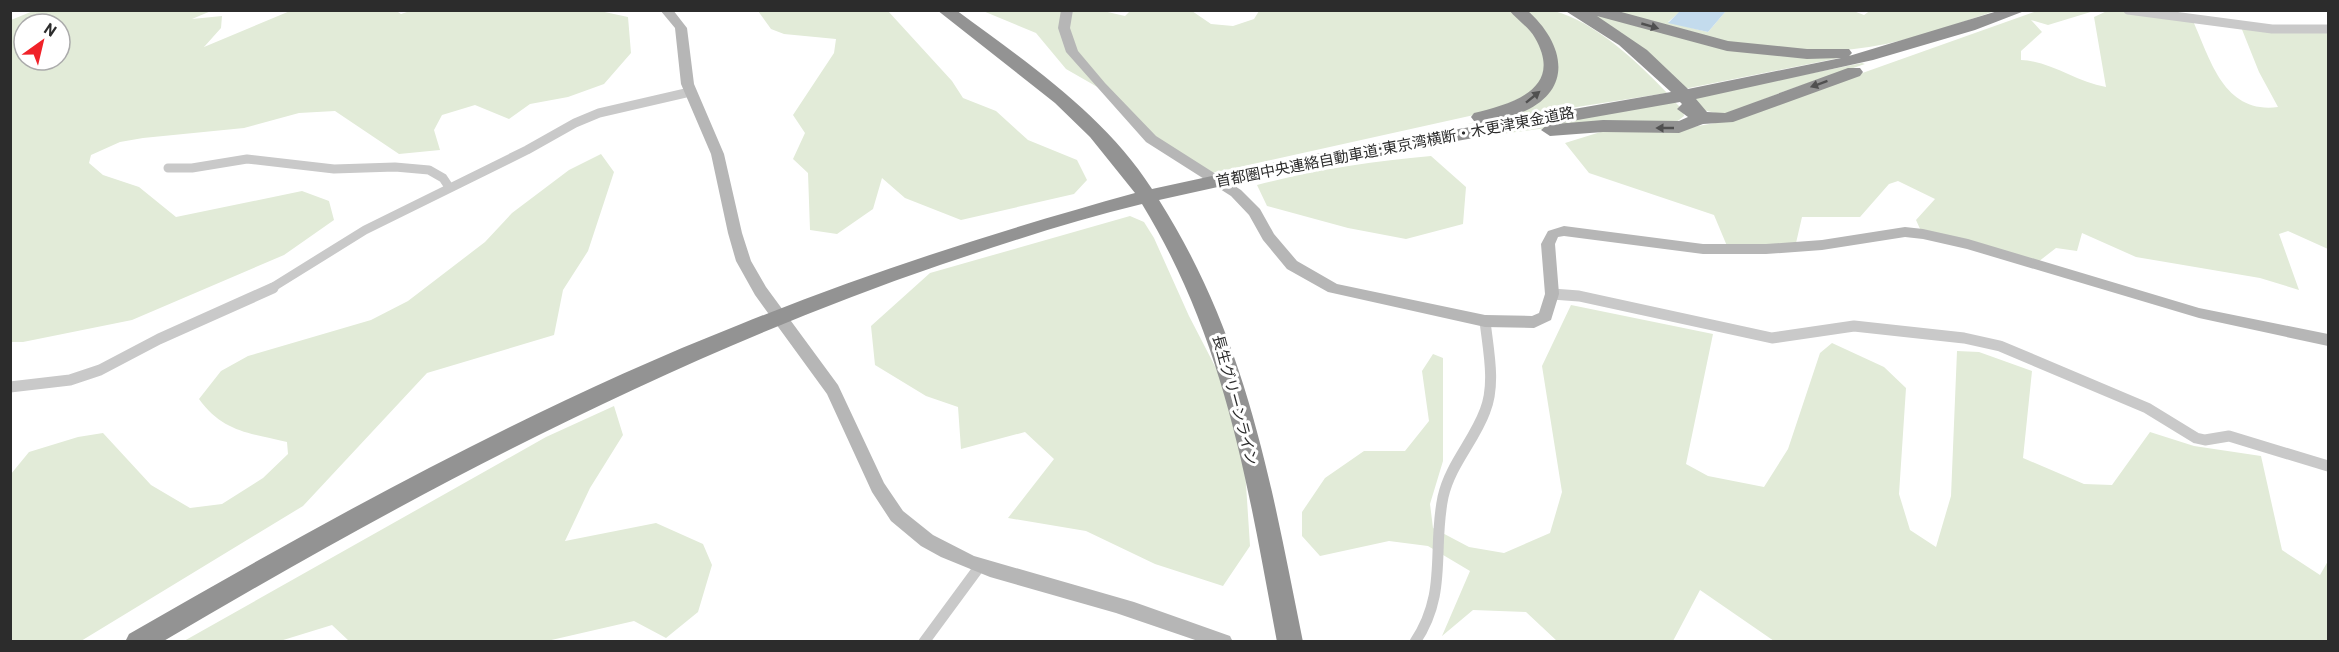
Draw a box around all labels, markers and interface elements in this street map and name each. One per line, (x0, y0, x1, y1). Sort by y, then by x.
north arrow (12, 12, 72, 72)
text: N (41, 18, 60, 40)
one-way arrow (1641, 22, 1659, 31)
one-way arrow (1810, 80, 1828, 90)
one-way arrow (1525, 90, 1541, 103)
street label: 首都圏中央連絡自動車道;東京湾横断・木更津東金道路 (1214, 102, 1576, 190)
one-way arrow (1656, 123, 1675, 133)
street label: 長生グリーンライン (1210, 333, 1262, 467)

